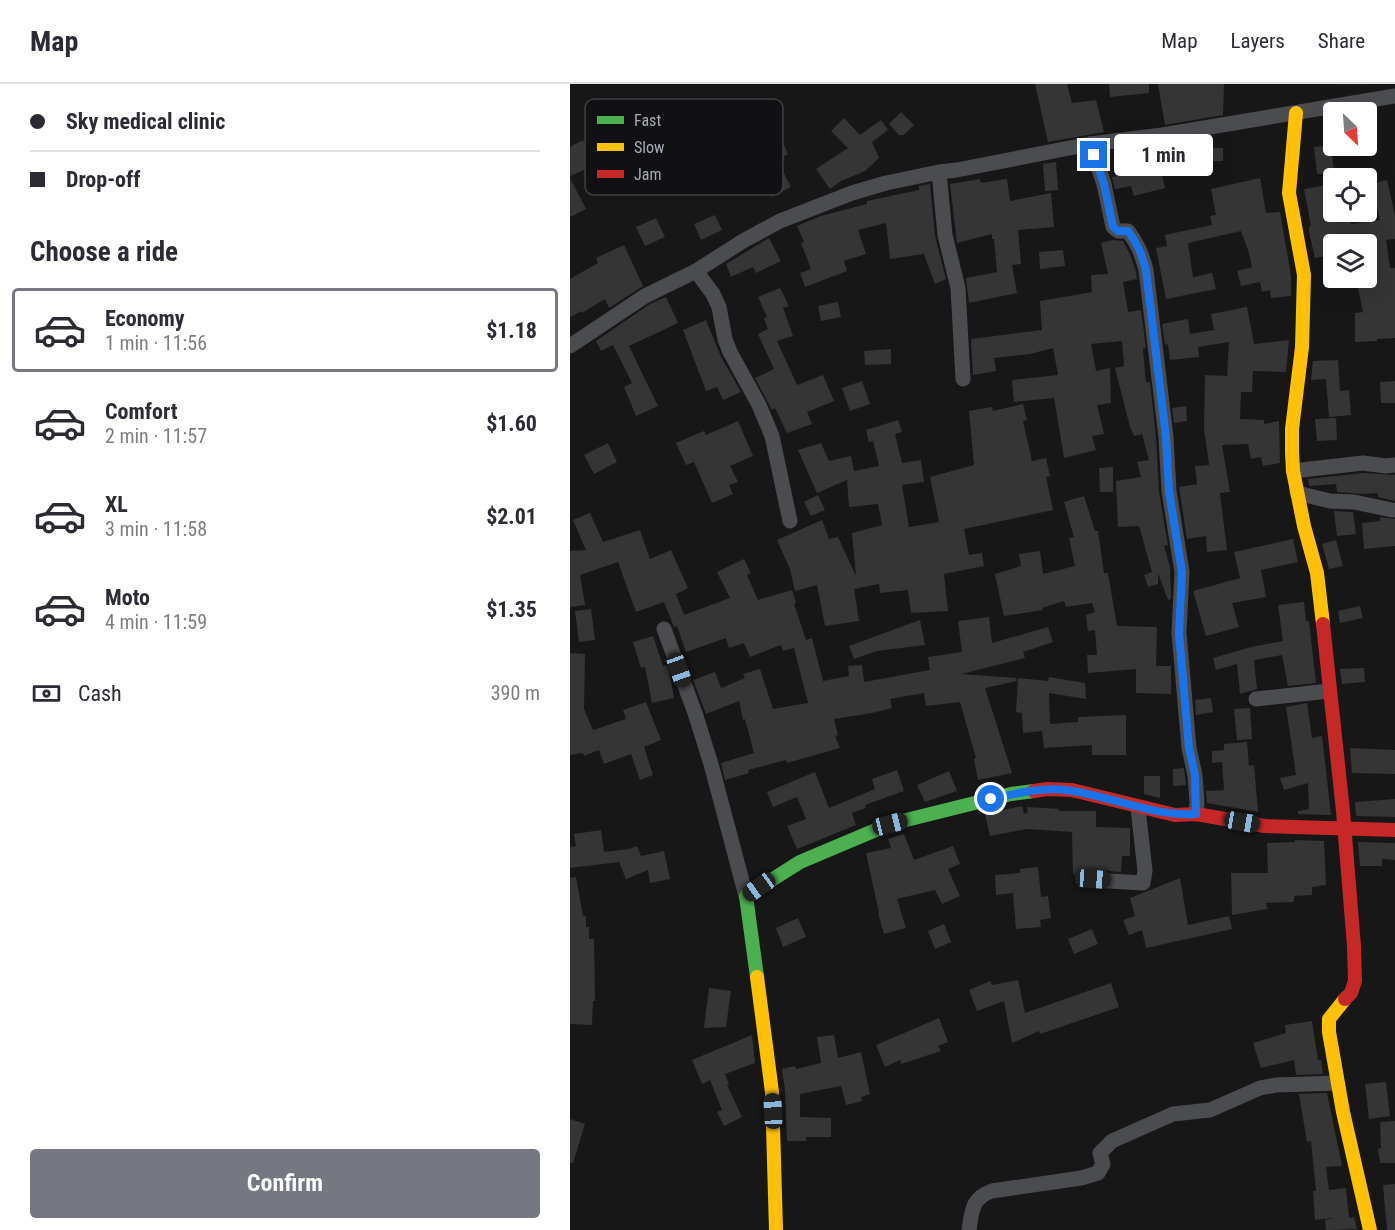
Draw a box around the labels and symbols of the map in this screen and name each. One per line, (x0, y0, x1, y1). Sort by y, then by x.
legend (585, 99, 783, 195)
north arrow (1323, 102, 1377, 156)
text: Fast (634, 111, 661, 130)
callout: 1 min (1115, 134, 1214, 176)
text: Slow (634, 138, 664, 157)
route end (1080, 141, 1107, 168)
text: Jam (634, 165, 661, 184)
car (664, 650, 694, 690)
route start (977, 785, 1004, 812)
car (1223, 810, 1261, 834)
car (870, 811, 910, 837)
car (739, 869, 779, 905)
car (1074, 869, 1112, 889)
car (763, 1093, 783, 1129)

